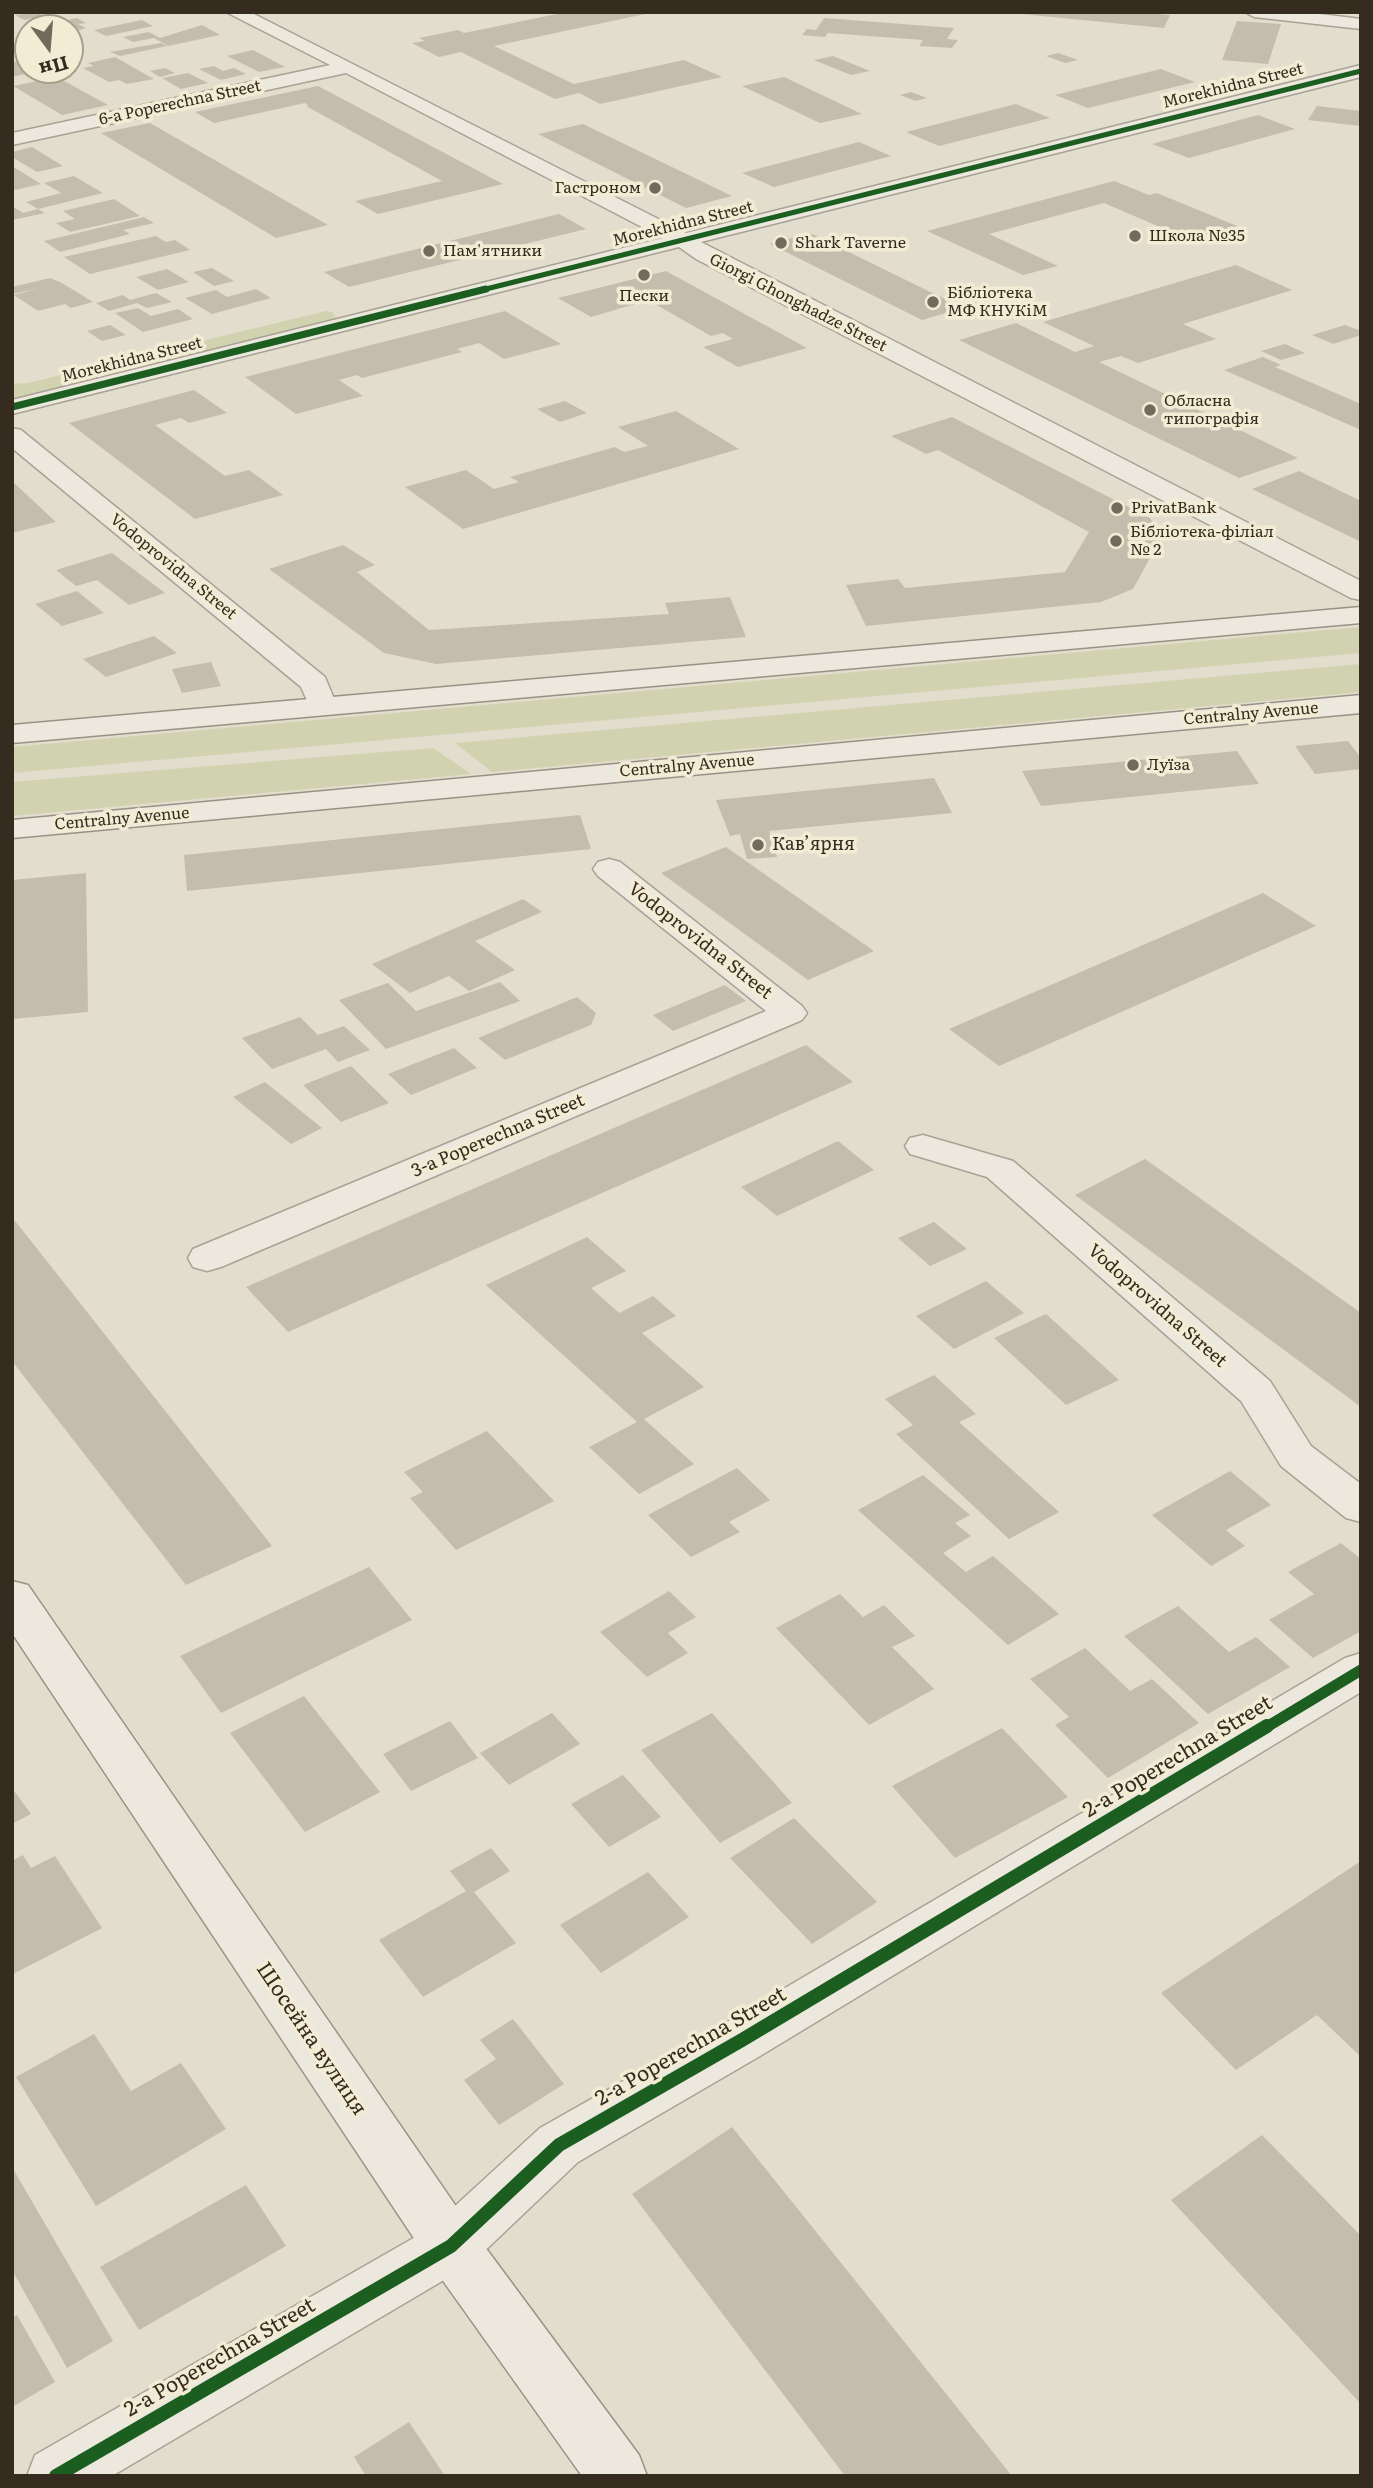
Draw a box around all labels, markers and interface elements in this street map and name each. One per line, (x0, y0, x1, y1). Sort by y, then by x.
north arrow (14, 14, 84, 84)
text: Пн (36, 50, 72, 85)
street label: Morekhidna Street (1161, 59, 1305, 113)
street label: 6-a Poperechna Street (97, 76, 263, 130)
place label: Гастроном (555, 178, 641, 198)
marker: Гастроном (647, 180, 663, 196)
street label: Morekhidna Street (611, 197, 755, 251)
place label: Школа №35 (1149, 226, 1245, 246)
marker: Школа №35 (1127, 228, 1143, 244)
place label: Shark Taverne (795, 233, 906, 253)
marker: Shark Taverne (773, 235, 789, 251)
place label: Пам'ятники (443, 241, 542, 261)
marker: Пам'ятники (421, 243, 437, 259)
street label: Giorgi Ghonghadze Street (706, 250, 890, 356)
marker: Пески (636, 267, 652, 283)
place label: Бібліотека МФ КНУКіМ (947, 283, 1048, 321)
place label: Пески (619, 286, 669, 306)
marker: Бібліотека МФ КНУКіМ (925, 294, 941, 310)
street label: Morekhidna Street (60, 333, 204, 387)
place label: Обласна типографія (1164, 391, 1259, 429)
marker: Обласна типографія (1142, 402, 1158, 418)
place label: PrivatBank (1131, 498, 1216, 518)
marker: PrivatBank (1109, 500, 1125, 516)
street label: Vodoprovidna Street (106, 510, 240, 624)
place label: Бібліотека-філіал № 2 (1130, 522, 1274, 560)
marker: Бібліотека-філіал № 2 (1108, 533, 1124, 549)
street label: Centralny Avenue (1183, 699, 1319, 729)
street label: Centralny Avenue (619, 751, 755, 781)
place label: Луїза (1147, 755, 1190, 775)
marker: Луїза (1125, 757, 1141, 773)
street label: Centralny Avenue (54, 804, 190, 834)
place label: Кав’ярня (772, 834, 855, 856)
marker: Кав’ярня (750, 837, 766, 853)
street label: Vodoprovidna Street (624, 878, 776, 1004)
street label: 3-a Poperechna Street (408, 1090, 588, 1182)
street label: Vodoprovidna Street (1083, 1240, 1231, 1372)
street label: 2-a Poperechna Street (1079, 1691, 1277, 1823)
street label: Шосейна вулиця (250, 1958, 372, 2120)
street label: 2-a Poperechna Street (591, 1982, 791, 2112)
street label: 2-a Poperechna Street (120, 2293, 320, 2423)

